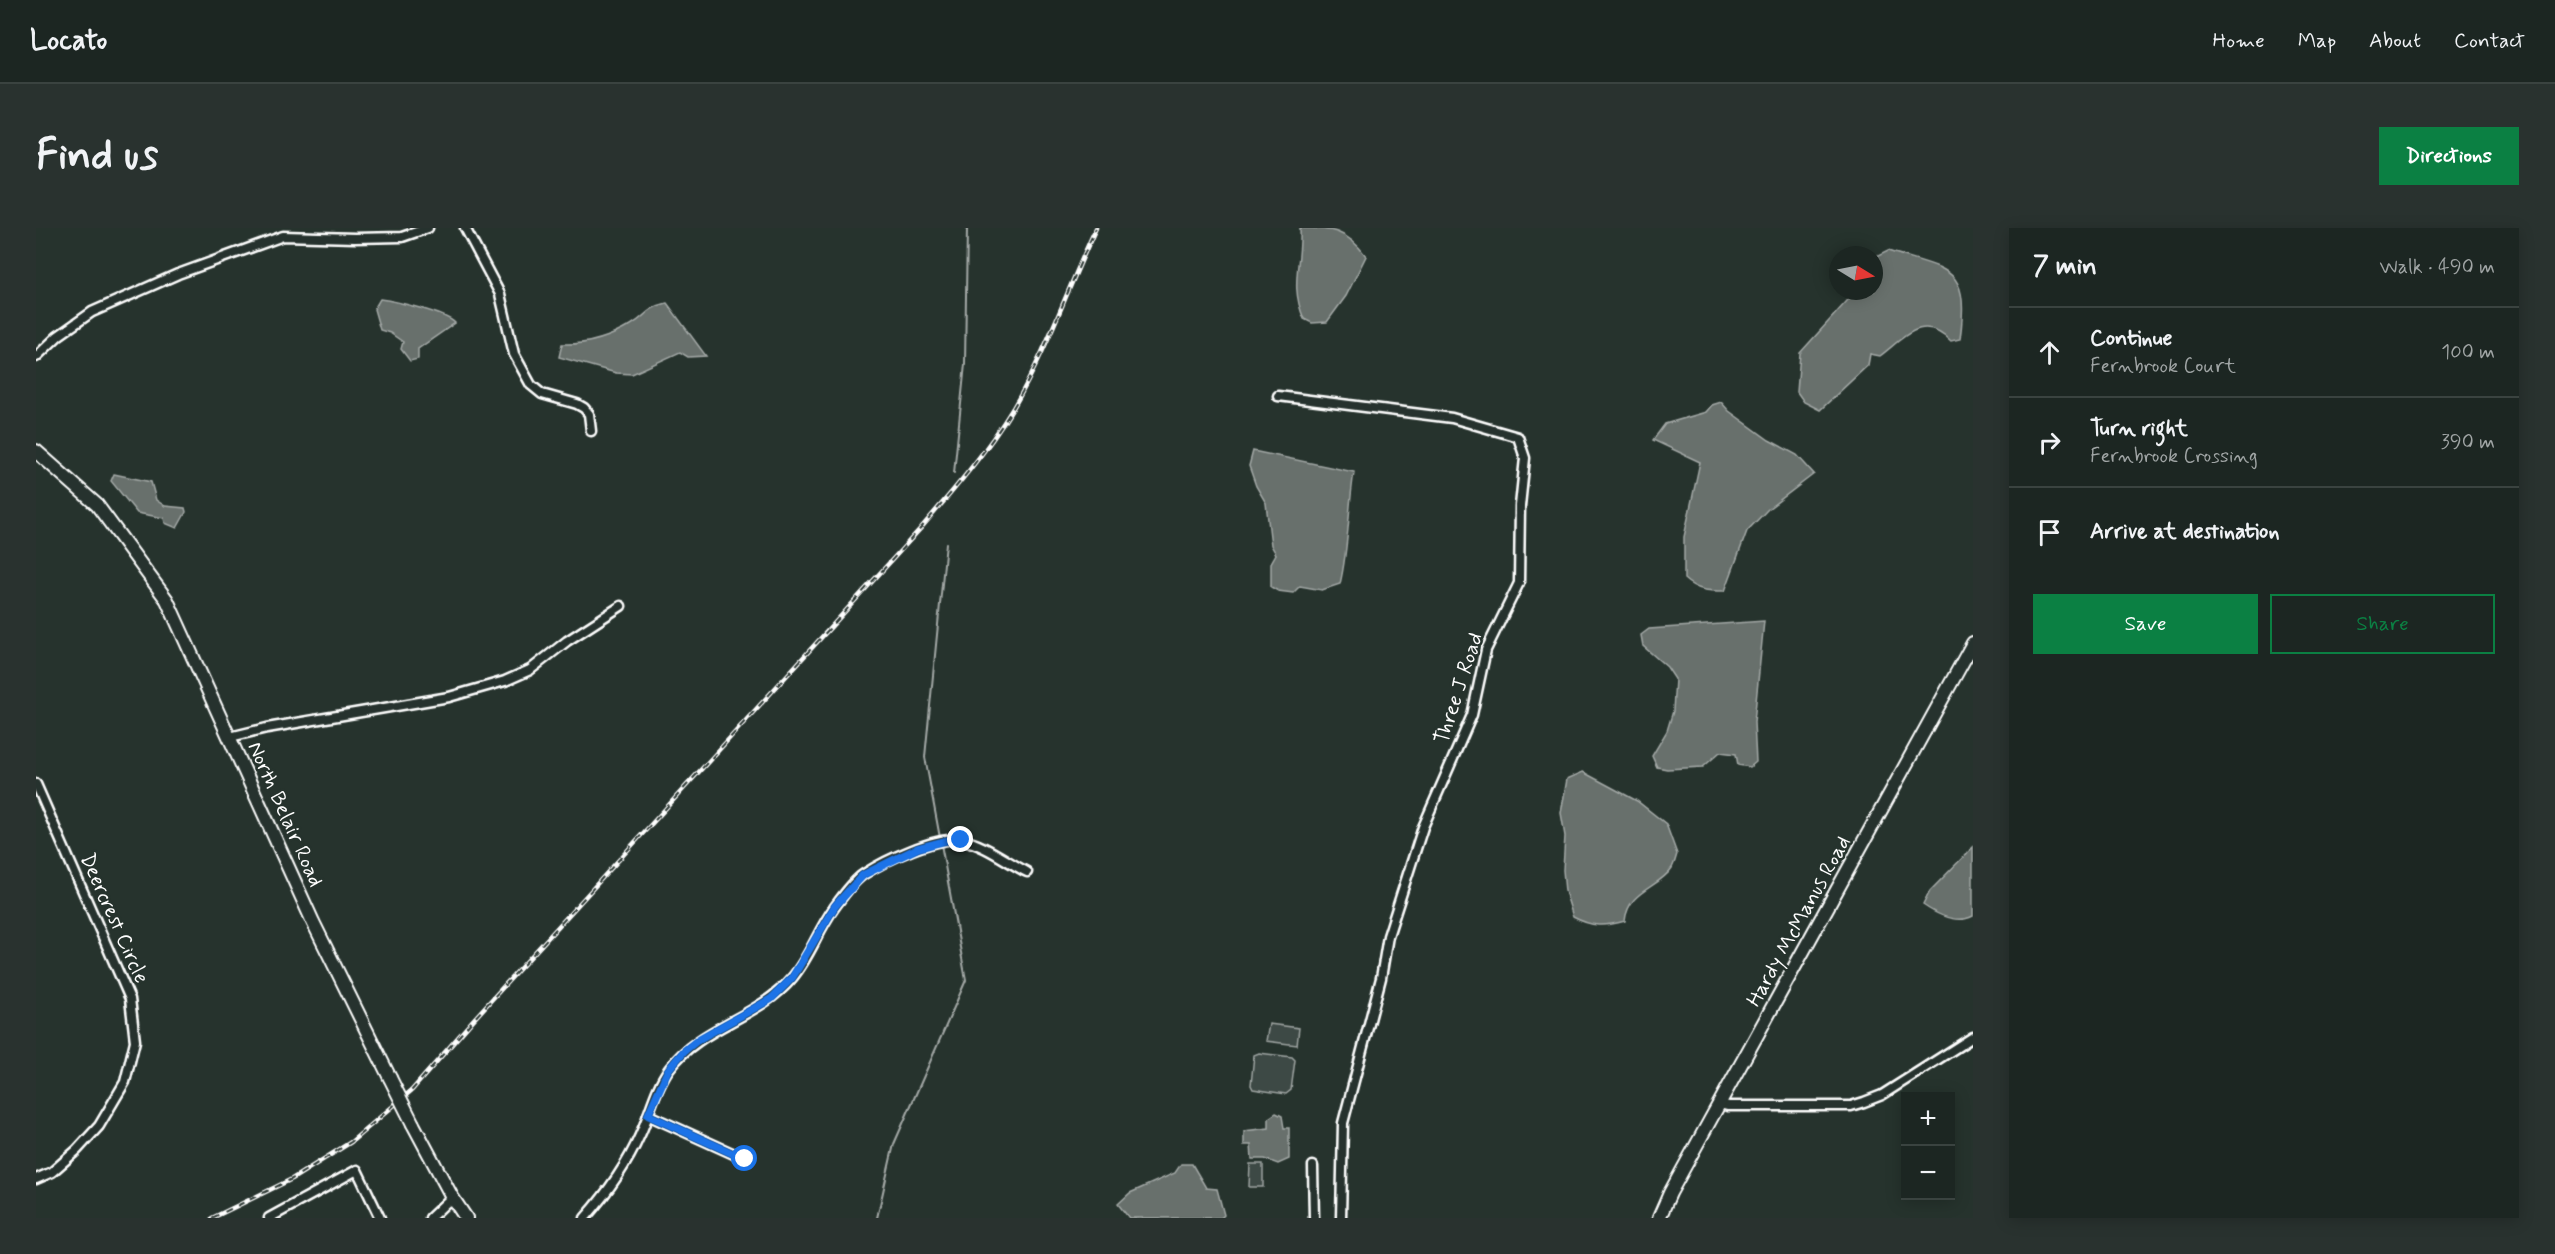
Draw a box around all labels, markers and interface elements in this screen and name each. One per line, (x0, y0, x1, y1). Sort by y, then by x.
text: Locato (30, 23, 107, 60)
text: Home (2213, 27, 2265, 55)
text: Map (2298, 27, 2336, 55)
text: About (2369, 27, 2421, 55)
text: Contact (2454, 27, 2525, 55)
button: Directions (2379, 127, 2519, 185)
text: Find us (36, 129, 158, 184)
north arrow (1829, 246, 1883, 300)
text: 7 min (2033, 250, 2097, 284)
text: Walk · 490 m (2380, 254, 2495, 281)
text: Continue (2090, 325, 2172, 353)
icon: ahead (2033, 336, 2066, 369)
text: 100 m (2441, 339, 2495, 366)
text: Fernbrook Court (2090, 353, 2236, 380)
text: Turn right (2090, 415, 2188, 443)
icon: right (2033, 426, 2066, 459)
text: 390 m (2441, 429, 2495, 456)
text: Fernbrook Crossing (2090, 443, 2258, 470)
icon: arrive (2033, 516, 2066, 549)
text: Arrive at destination (2090, 518, 2280, 546)
button: Save (2033, 594, 2258, 654)
button: Share (2270, 594, 2495, 654)
street label: Three J Road (1428, 629, 1490, 747)
street label: North Belair Road (241, 737, 330, 891)
route end (947, 826, 973, 852)
street label: Hardy McManus Road (1740, 831, 1858, 1012)
street label: Deercrest Circle (73, 849, 155, 988)
map controls (1901, 1092, 1955, 1200)
button: + (1901, 1092, 1955, 1146)
route start (731, 1145, 757, 1171)
button: − (1901, 1146, 1955, 1200)

